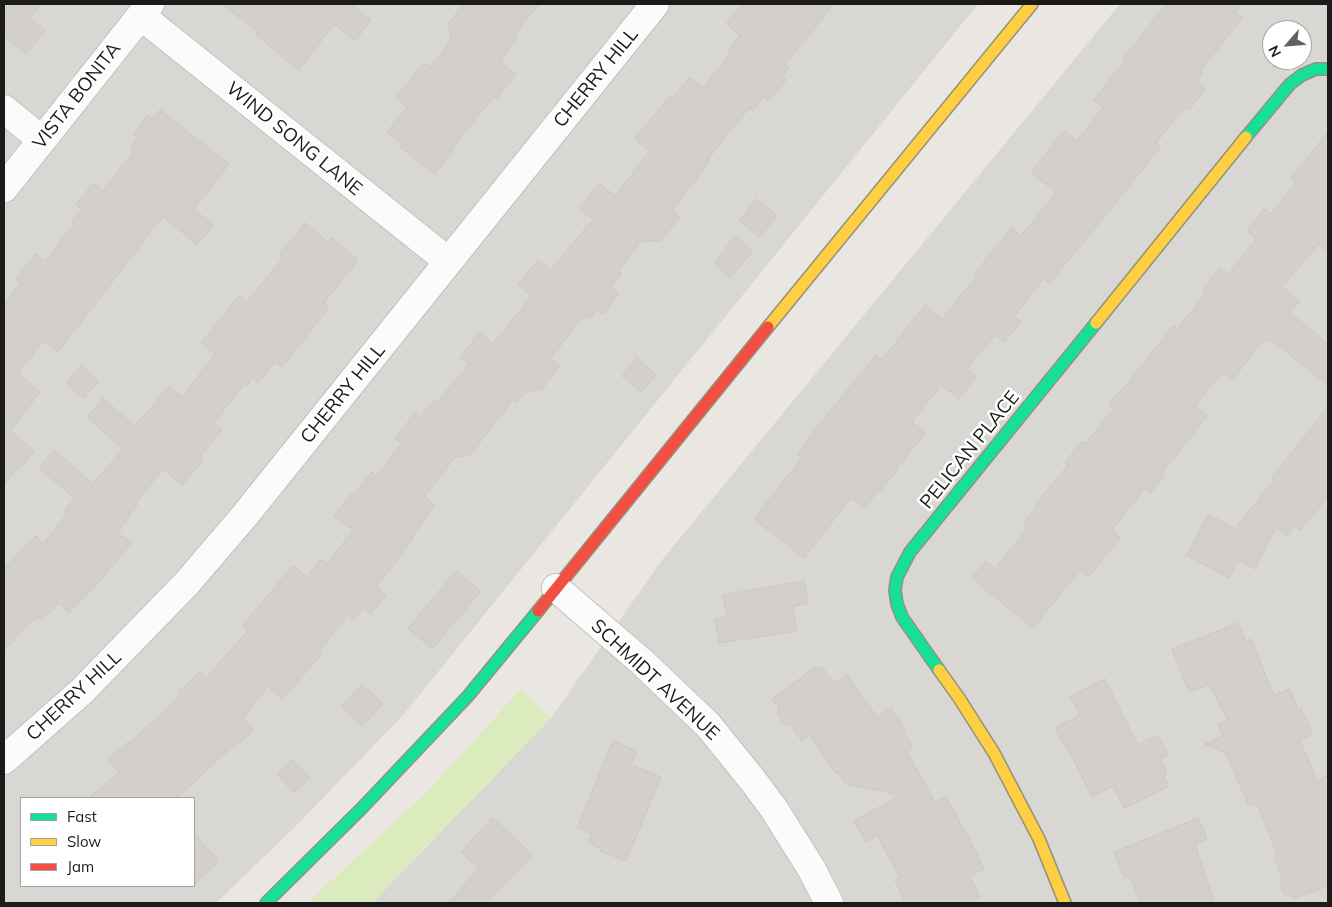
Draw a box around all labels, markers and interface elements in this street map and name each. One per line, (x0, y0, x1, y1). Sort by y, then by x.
north arrow (1262, 20, 1312, 70)
street label: CHERRY HILL (549, 24, 643, 132)
street label: VISTA BONITA (28, 38, 126, 154)
text: N (1264, 43, 1285, 60)
street label: WIND SONG LANE (221, 77, 367, 201)
street label: CHERRY HILL (296, 340, 390, 448)
street label: PELICAN PLACE (916, 387, 1024, 513)
street label: SCHMIDT AVENUE (586, 615, 724, 745)
street label: CHERRY HILL (22, 646, 126, 746)
legend (20, 797, 195, 887)
text: Fast (67, 807, 97, 826)
text: Slow (67, 832, 101, 851)
text: Jam (67, 857, 94, 876)

